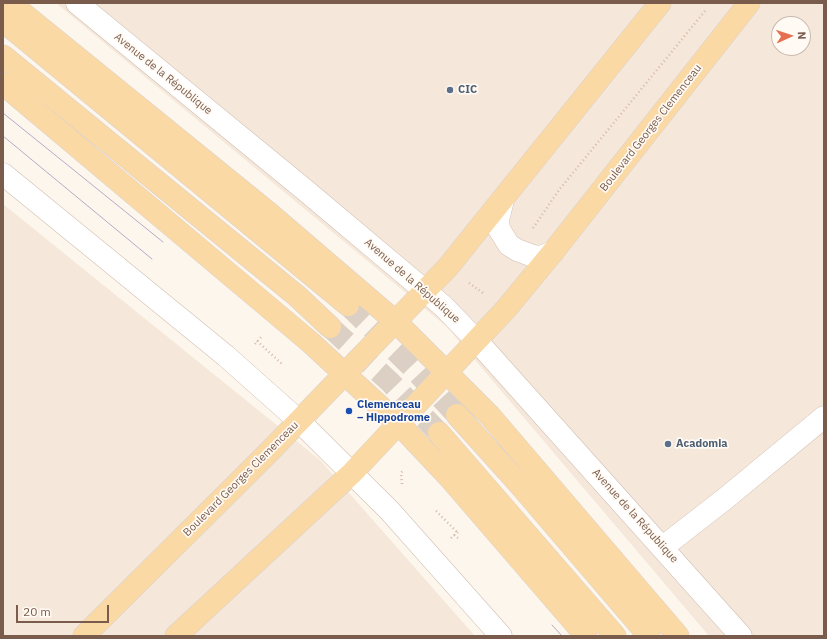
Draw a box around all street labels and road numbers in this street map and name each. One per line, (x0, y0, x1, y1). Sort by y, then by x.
street label: Avenue de la République (111, 30, 215, 118)
street label: Boulevard Georges Clemenceau (597, 62, 705, 194)
street label: Avenue de la République (362, 236, 462, 326)
street label: Boulevard Georges Clemenceau (181, 419, 301, 539)
street label: Avenue de la République (589, 466, 681, 566)

